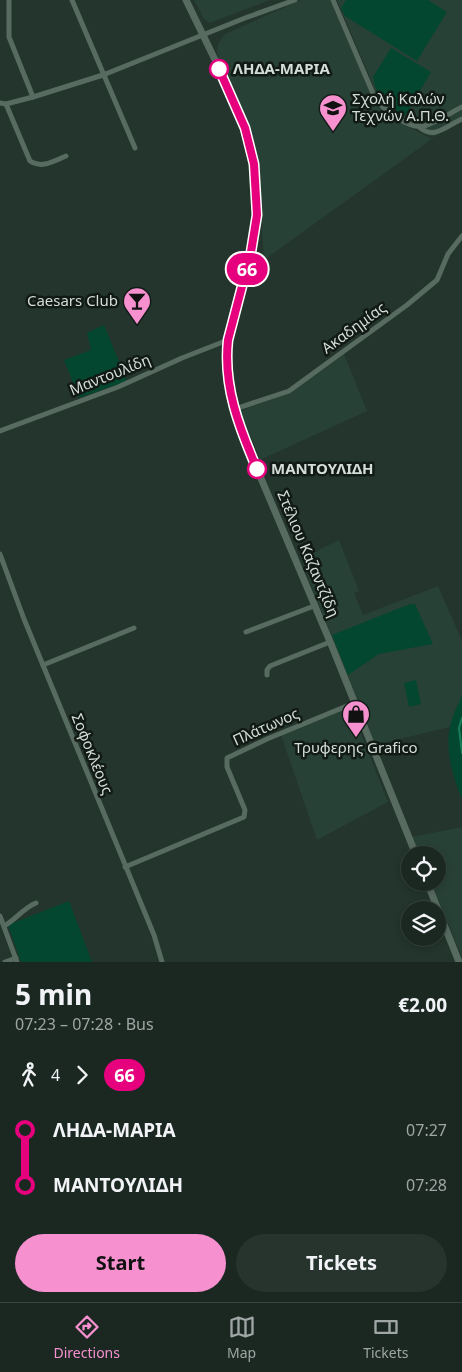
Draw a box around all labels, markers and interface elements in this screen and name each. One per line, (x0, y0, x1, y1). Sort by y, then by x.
place label: ΛΗΔΑ-ΜΑΡΙΑ (233, 58, 330, 78)
marker: ΛΗΔΑ-ΜΑΡΙΑ (209, 59, 229, 79)
place label: Σχολή Καλών Τεχνών Α.Π.Θ. (352, 88, 449, 125)
school or university icon: Σχολή Καλών Τεχνών Α.Π.Θ. (318, 93, 348, 132)
line badge: 66 (224, 253, 270, 285)
text: 66 (237, 257, 257, 281)
bar icon: Caesars Club (122, 286, 152, 325)
place label: Caesars Club (27, 290, 118, 310)
street label: Ακαδημίας (317, 297, 390, 357)
street label: Μαντουλίδη (66, 349, 153, 399)
place label: ΜΑΝΤΟΥΛΙΔΗ (271, 458, 374, 478)
marker: ΜΑΝΤΟΥΛΙΔΗ (247, 459, 267, 479)
street label: Στέλιου Καζαντζίδη (273, 487, 345, 620)
shop icon: Τρυφερης Grafico (341, 699, 371, 738)
street label: Πλάτωνος (229, 703, 302, 750)
street label: Σοφοκλέους (68, 710, 118, 797)
place label: Τρυφερης Grafico (294, 737, 418, 757)
map controls (401, 846, 446, 946)
button: locate (401, 846, 446, 891)
button: layers (401, 901, 446, 946)
text: 5 min (15, 975, 92, 1013)
text: €2.00 (398, 992, 447, 1018)
text: 07:23 – 07:28 · Bus (15, 1013, 154, 1035)
icon: walk (15, 1061, 43, 1089)
icon: forward (68, 1061, 96, 1089)
text: 66 (114, 1063, 135, 1087)
text: 4 (51, 1064, 60, 1086)
text: ΛΗΔΑ-ΜΑΡΙΑ (53, 1117, 176, 1143)
text: 07:27 (406, 1119, 447, 1141)
text: ΜΑΝΤΟΥΛΙΔΗ (53, 1172, 183, 1198)
text: 07:28 (406, 1174, 447, 1196)
button: Start (15, 1234, 226, 1292)
button: Tickets (236, 1234, 447, 1292)
tab: Directions (54, 1313, 120, 1362)
tab: Map (227, 1313, 256, 1362)
tab: Tickets (363, 1313, 408, 1362)

